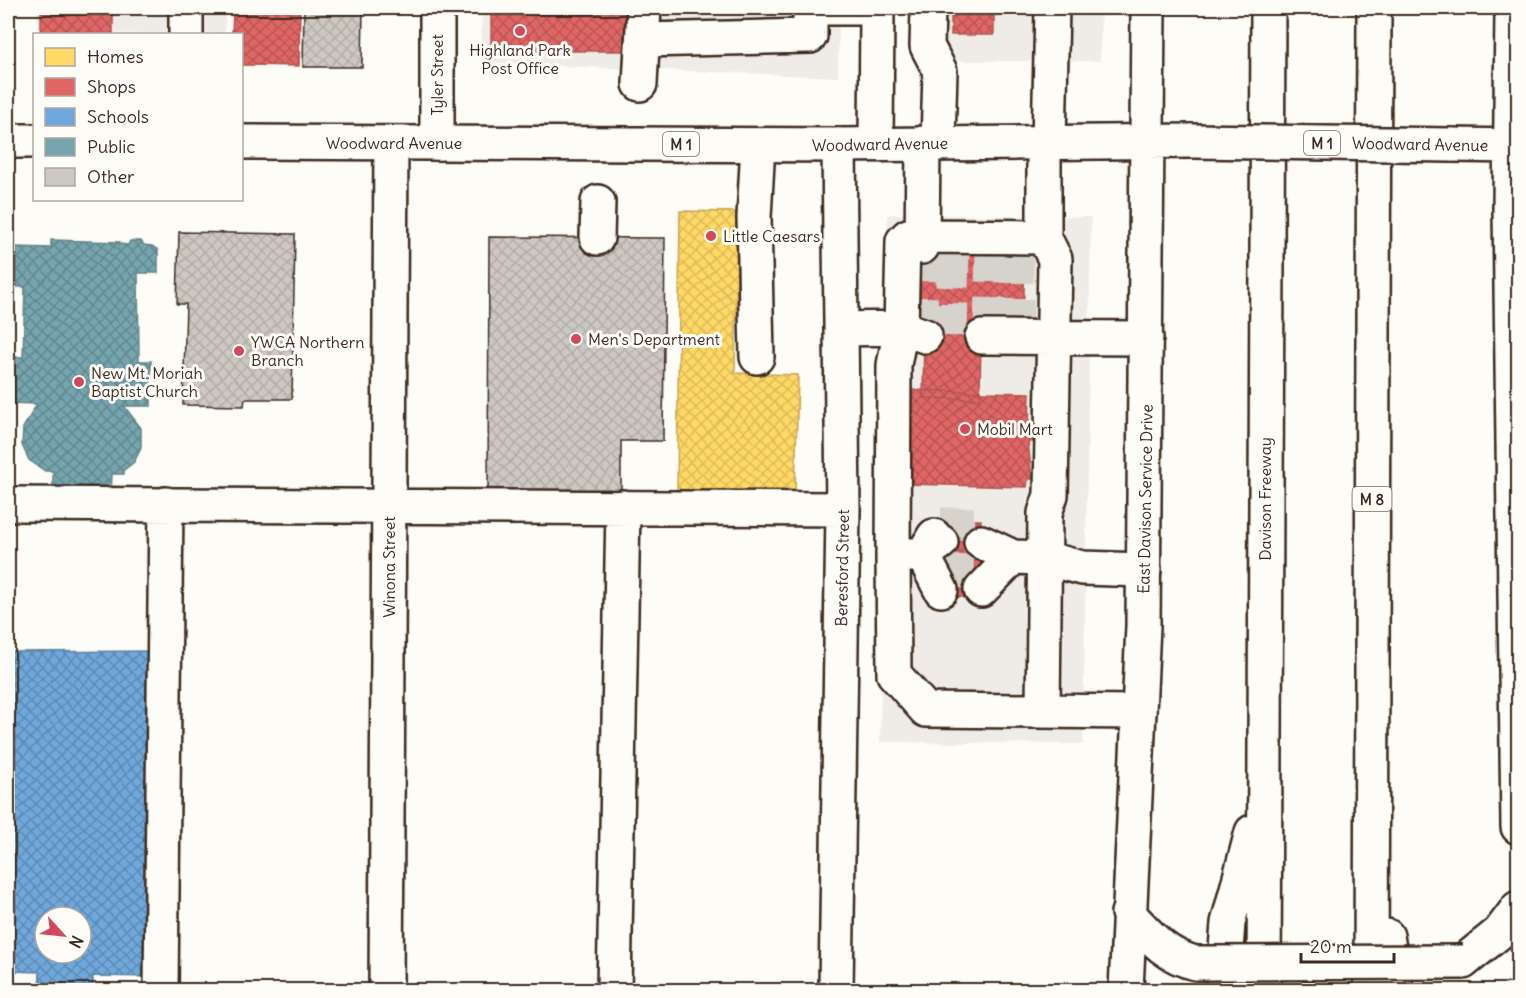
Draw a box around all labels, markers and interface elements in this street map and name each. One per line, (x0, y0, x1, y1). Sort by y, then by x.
marker: Highland Park Post Office (513, 24, 527, 38)
legend (33, 33, 243, 201)
street label: Tyler Street (427, 34, 447, 116)
place label: Highland Park Post Office (469, 40, 571, 78)
text: Homes (87, 45, 144, 68)
text: Shops (87, 75, 136, 98)
text: Schools (87, 105, 149, 128)
road number: M 1 (1304, 131, 1340, 155)
road number: M 1 (663, 132, 699, 156)
street label: Woodward Avenue (326, 133, 462, 153)
street label: Woodward Avenue (812, 133, 948, 155)
street label: Woodward Avenue (1352, 133, 1488, 155)
text: Public (87, 135, 136, 158)
text: Other (87, 165, 135, 188)
place label: Little Caesars (723, 226, 820, 246)
marker: Little Caesars (704, 229, 718, 243)
place label: Men's Department (588, 329, 721, 349)
place label: YWCA Northern Branch (251, 332, 365, 370)
marker: Men's Department (569, 332, 583, 346)
marker: YWCA Northern Branch (232, 344, 246, 358)
place label: New Mt. Moriah Baptist Church (91, 363, 203, 401)
marker: New Mt. Moriah Baptist Church (72, 375, 86, 389)
street label: East Davison Service Drive (1133, 404, 1157, 594)
place label: Mobil Mart (977, 419, 1053, 439)
marker: Mobil Mart (958, 422, 972, 436)
street label: Davison Freeway (1255, 437, 1275, 561)
road number: M 8 (1352, 487, 1392, 511)
street label: Beresford Street (831, 509, 853, 627)
street label: Winona Street (379, 516, 399, 618)
north arrow (33, 905, 93, 965)
scale bar (1301, 926, 1394, 964)
text: N (65, 932, 88, 951)
text: 20 m (1310, 935, 1352, 958)

